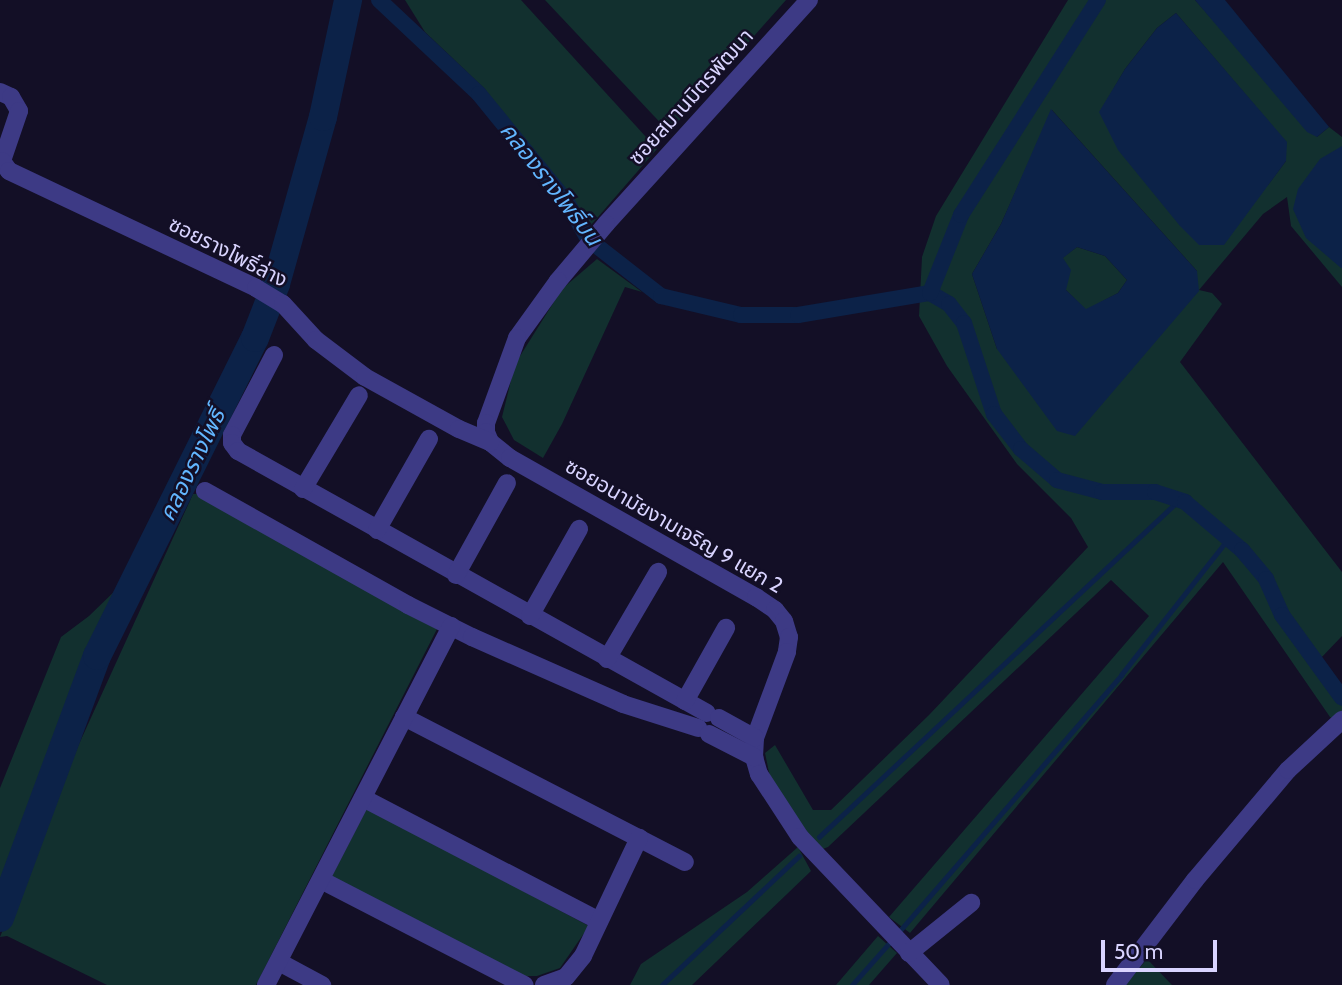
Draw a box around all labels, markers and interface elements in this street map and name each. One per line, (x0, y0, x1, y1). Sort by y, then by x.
street label: ซอยสมานมิตรพัฒนา (623, 24, 759, 170)
water label: คลองรางโพธิ์บน (494, 117, 608, 251)
street label: ซอยรางโพธิ์ล่าง (164, 211, 292, 293)
water label: คลองรางโพธิ์ (153, 405, 231, 525)
street label: ซอยอนามัยงามเจริญ 9 แยก 2 (561, 453, 787, 599)
scale bar (1104, 926, 1220, 970)
text: 50 m (1114, 939, 1163, 964)

